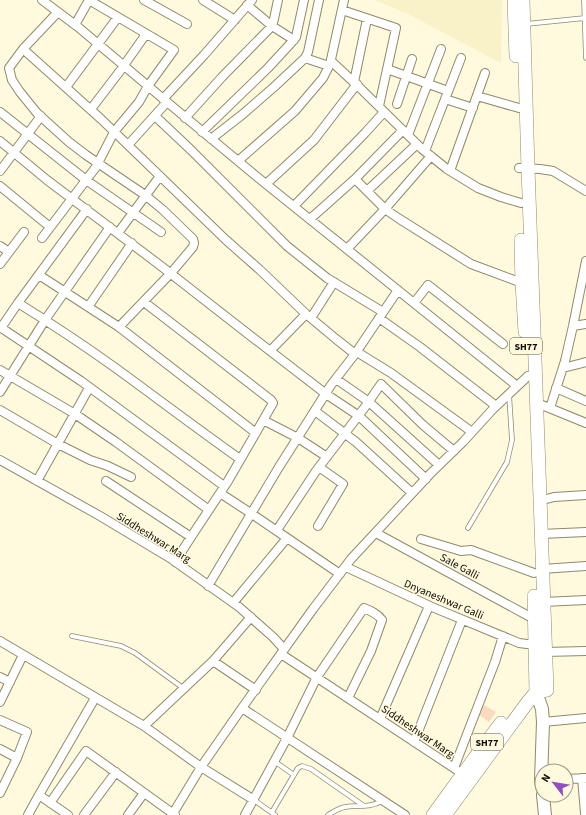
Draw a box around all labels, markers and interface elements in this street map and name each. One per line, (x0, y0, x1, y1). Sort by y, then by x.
road number: SH77 (510, 338, 542, 354)
street label: Siddheshwar Marg (114, 509, 194, 567)
street label: Sale Galli (437, 550, 482, 583)
street label: Dnyaneshwar Galli (402, 576, 486, 623)
street label: Siddheshwar Marg (378, 701, 458, 762)
road number: SH77 (471, 734, 503, 750)
north arrow (534, 763, 574, 803)
text: N (538, 771, 554, 785)

